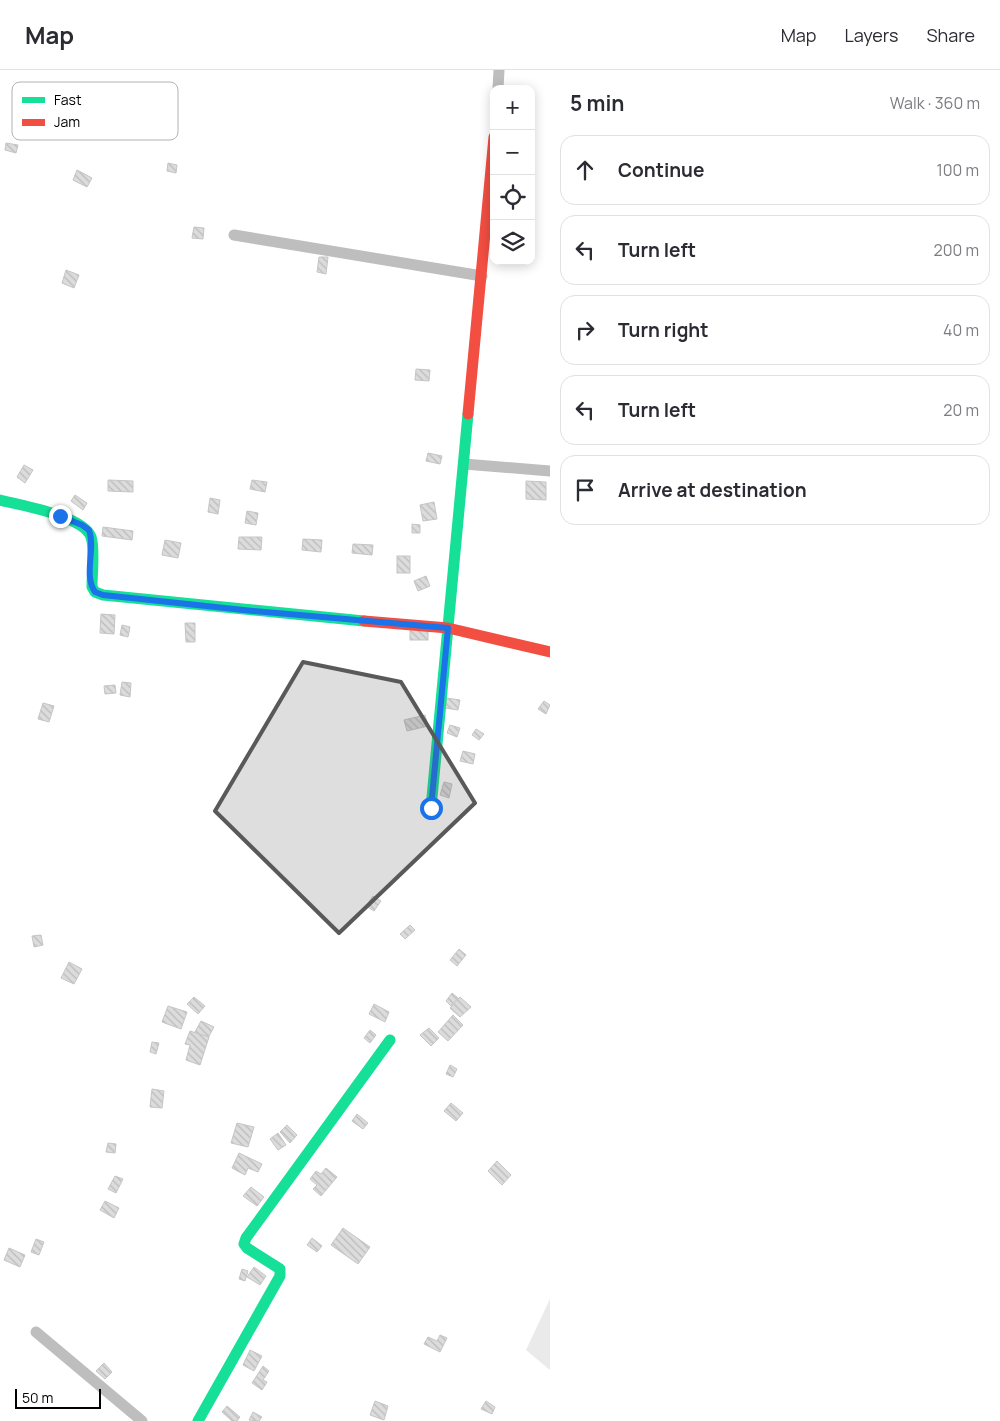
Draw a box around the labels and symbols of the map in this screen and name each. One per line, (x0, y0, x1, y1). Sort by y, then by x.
legend (12, 82, 178, 140)
text: Fast (54, 90, 82, 109)
text: Jam (54, 112, 80, 131)
route end (49, 505, 72, 528)
route start (420, 797, 443, 820)
scale bar (15, 1386, 101, 1409)

